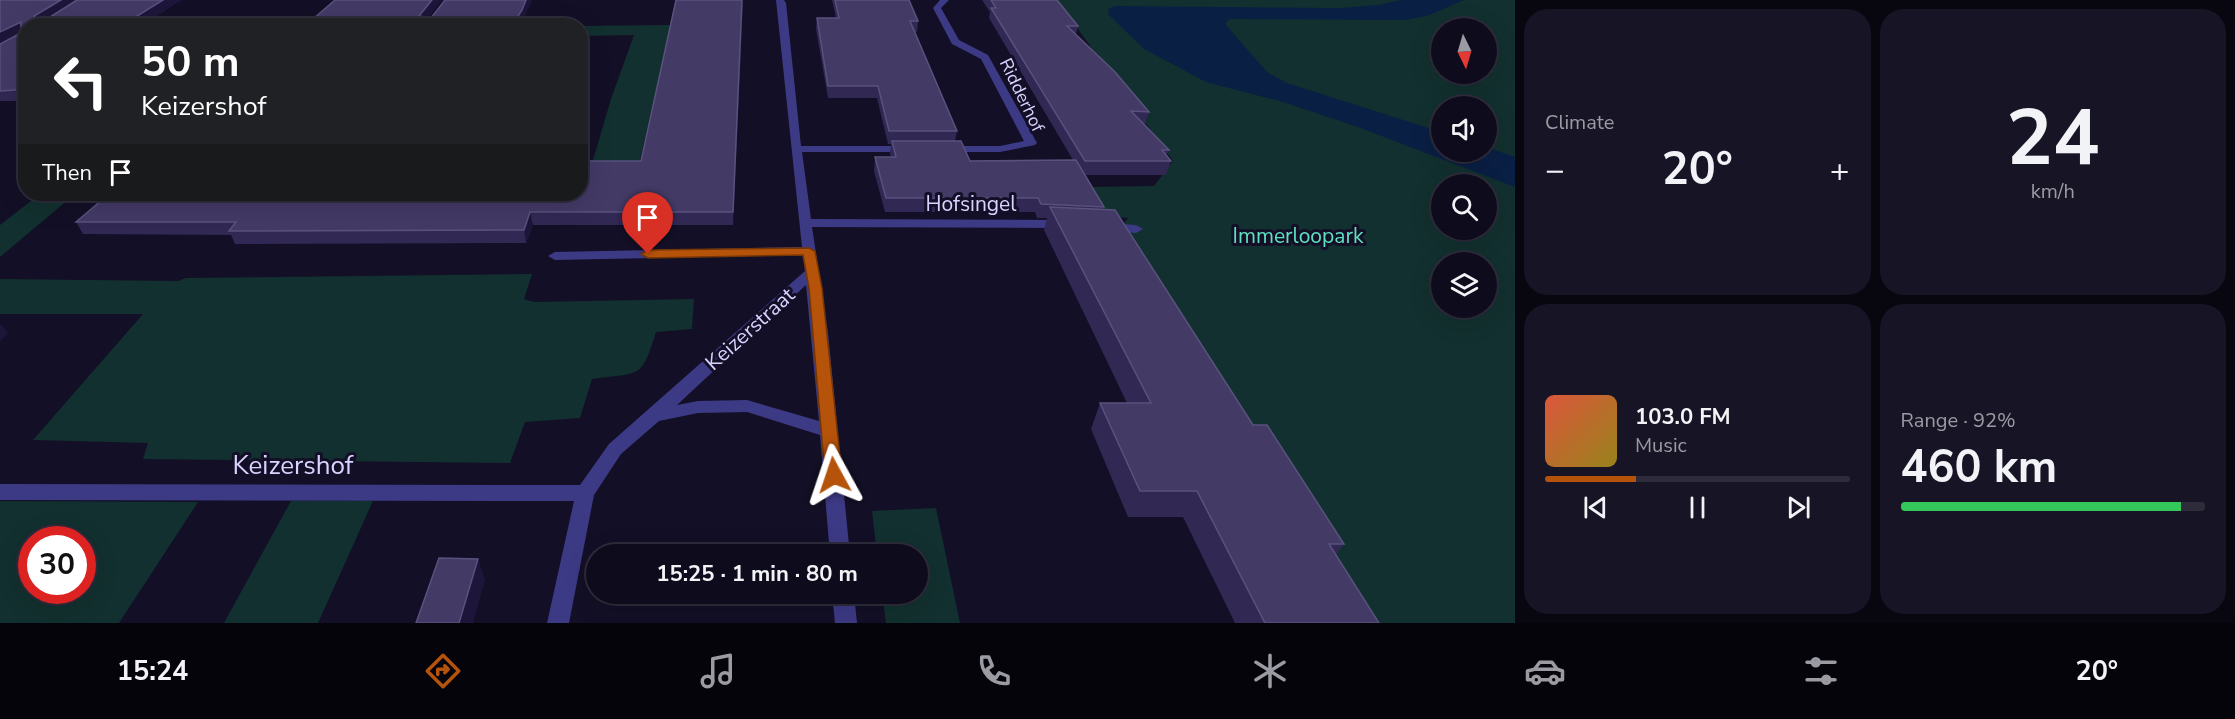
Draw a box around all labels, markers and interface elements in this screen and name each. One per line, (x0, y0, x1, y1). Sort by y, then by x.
north arrow (1431, 18, 1497, 84)
map controls (1431, 18, 1497, 318)
text: 50 m (141, 34, 240, 91)
icon: left (42, 42, 120, 120)
street label: Ridderhof (994, 54, 1051, 137)
text: 24 (2006, 85, 2100, 192)
text: Keizershof (141, 88, 267, 125)
button: sound (1431, 96, 1497, 162)
text: Climate (1545, 109, 1614, 136)
text: 20° (1662, 139, 1733, 200)
text: − (1545, 148, 1565, 193)
text: + (1830, 148, 1850, 193)
icon: arrive (104, 156, 137, 189)
text: Then (42, 158, 92, 188)
button: search (1431, 174, 1497, 240)
text: km/h (2031, 178, 2075, 205)
street label: Hofsingel (925, 190, 1017, 218)
pin (622, 192, 673, 254)
icon: arrive (631, 201, 664, 234)
park label: Immerloopark (1233, 222, 1364, 250)
button: layers (1431, 252, 1497, 318)
street label: Keizerstraat (699, 281, 801, 377)
text: 103.0 FM (1635, 402, 1731, 432)
text: Range · 92% (1901, 407, 2016, 434)
text: Music (1635, 432, 1687, 459)
text: 460 km (1901, 437, 2057, 498)
position arrow (802, 443, 866, 507)
street label: Keizershof (233, 448, 354, 483)
icon: previous (1579, 491, 1612, 524)
icon: pause (1681, 491, 1714, 524)
icon: next (1782, 491, 1815, 524)
speed limit sign: 30 (18, 526, 96, 604)
text: 15:25 · 1 min · 80 m (656, 559, 858, 589)
icon: directions (422, 650, 464, 692)
icon: music (697, 650, 739, 692)
icon: phone (973, 650, 1015, 692)
icon: climate (1249, 650, 1291, 692)
icon: car (1524, 650, 1566, 692)
icon: filters (1800, 650, 1842, 692)
text: 15:24 (117, 653, 188, 690)
text: 20° (2075, 653, 2118, 690)

